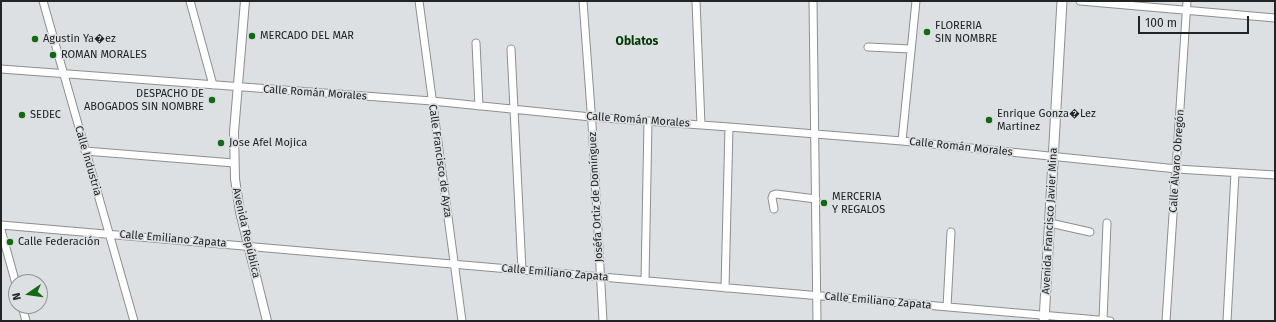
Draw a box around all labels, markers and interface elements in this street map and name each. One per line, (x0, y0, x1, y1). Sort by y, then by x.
scale bar (1140, 8, 1251, 34)
text: 100 m (1145, 16, 1177, 30)
place label: FLORERIA SIN NOMBRE (935, 19, 998, 45)
marker: FLORERIA SIN NOMBRE (922, 27, 932, 37)
place label: MERCADO DEL MAR (260, 29, 354, 43)
marker: MERCADO DEL MAR (247, 31, 257, 41)
place label: Agustin Ya�ez (43, 32, 116, 46)
marker: Agustin Ya�ez (30, 34, 40, 44)
district label: Oblatos (616, 35, 658, 49)
place label: ROMAN MORALES (61, 48, 147, 62)
marker: ROMAN MORALES (48, 50, 58, 60)
street label: Calle Román Morales (263, 83, 367, 103)
place label: DESPACHO DE ABOGADOS SIN NOMBRE (84, 87, 204, 113)
marker: DESPACHO DE ABOGADOS SIN NOMBRE (207, 95, 217, 105)
street label: Calle Francisco de Ayza (426, 104, 454, 218)
place label: Enrique Gonza�Lez Martinez (997, 107, 1096, 133)
place label: SEDEC (30, 108, 61, 122)
street label: Calle Álvaro Obregón (1167, 109, 1187, 213)
marker: SEDEC (17, 110, 27, 120)
street label: Calle Román Morales (586, 110, 690, 130)
marker: Enrique Gonza�Lez Martinez (984, 115, 994, 125)
street label: Calle Industria (72, 124, 104, 198)
street label: Joséfa Ortiz de Domínguez (586, 131, 606, 263)
street label: Calle Román Morales (909, 135, 1013, 159)
place label: Jose Afel Mojica (229, 136, 307, 150)
marker: Jose Afel Mojica (216, 138, 226, 148)
street label: Avenida Francisco Javier Mina (1040, 147, 1060, 295)
street label: Avenida República (229, 187, 263, 279)
place label: MERCERIA Y REGALOS (832, 190, 885, 216)
marker: MERCERIA Y REGALOS (819, 198, 829, 208)
street label: Calle Emiliano Zapata (119, 228, 227, 250)
place label: Calle Federación (18, 235, 100, 249)
marker: Calle Federación (5, 237, 15, 247)
street label: Calle Emiliano Zapata (501, 262, 609, 284)
north arrow (8, 274, 48, 314)
street label: Calle Emiliano Zapata (824, 290, 932, 312)
text: N (10, 292, 24, 302)

